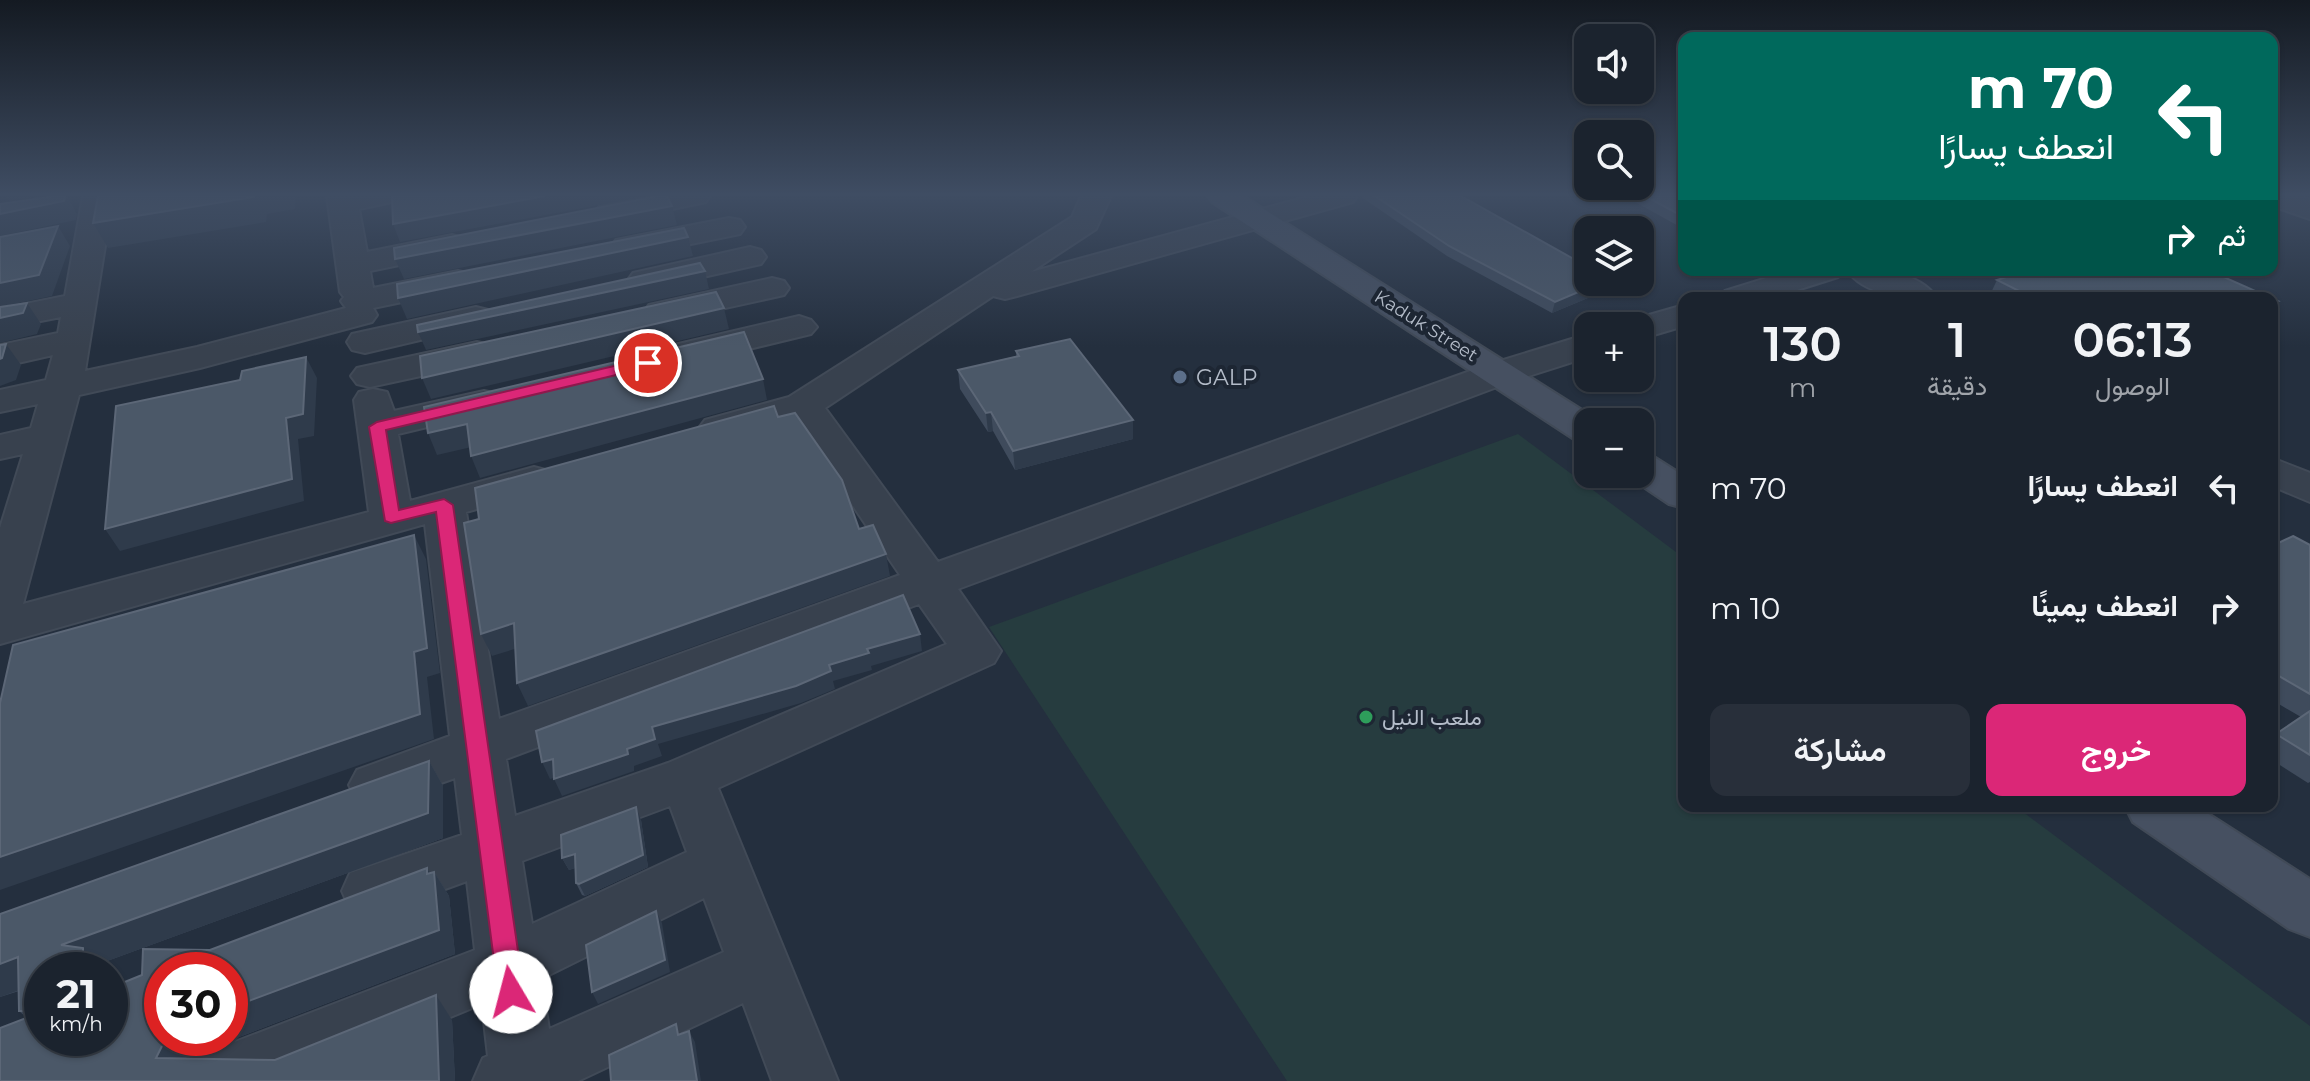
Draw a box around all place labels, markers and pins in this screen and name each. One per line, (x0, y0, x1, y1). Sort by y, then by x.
pin (614, 329, 682, 397)
place label: GALP (1196, 364, 1258, 391)
marker: GALP (1171, 368, 1189, 386)
place label: ملعب النيل (1382, 704, 1482, 731)
marker: ملعب النيل (1357, 708, 1375, 726)

